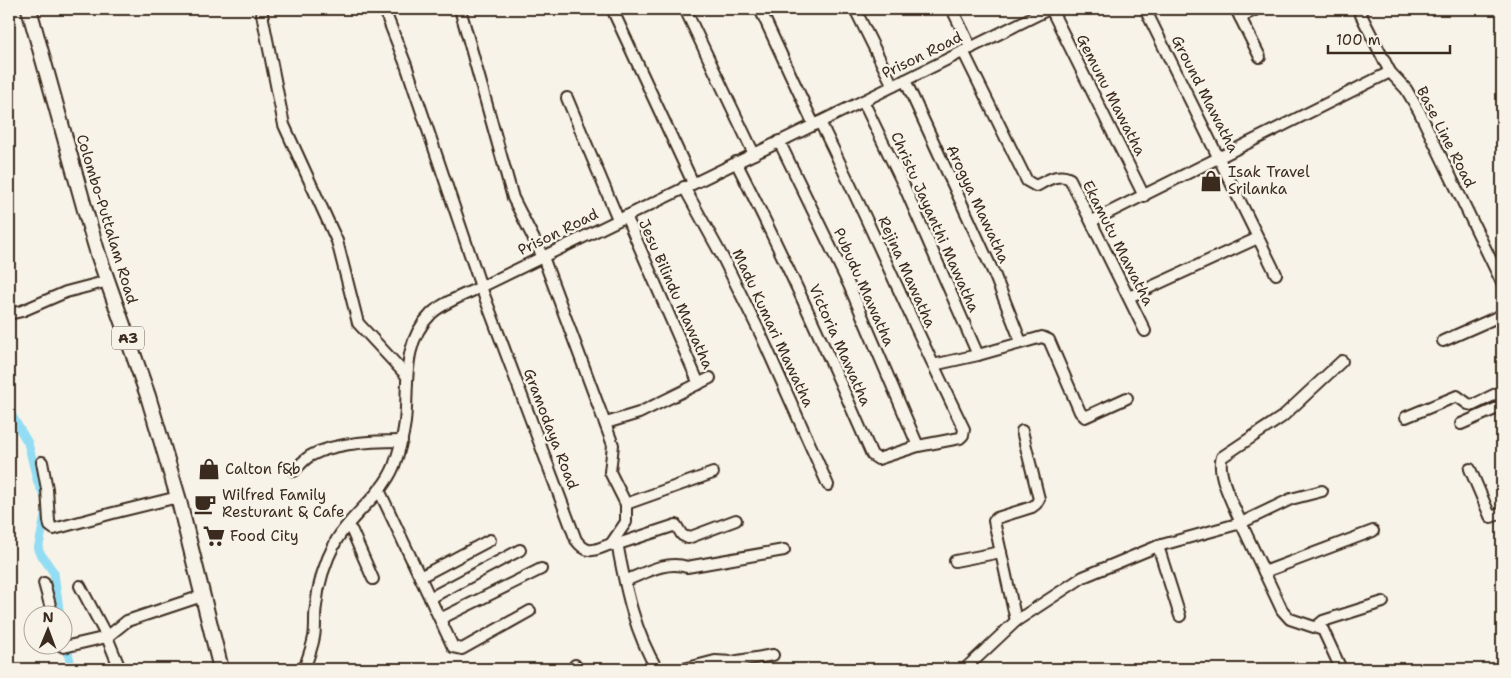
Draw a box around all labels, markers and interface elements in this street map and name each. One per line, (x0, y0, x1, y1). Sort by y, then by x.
scale bar (1328, 22, 1451, 54)
street label: Prison Road (878, 27, 966, 83)
text: 100 m (1336, 30, 1381, 50)
street label: Gemunu Mawatha (1072, 31, 1151, 160)
street label: Ground Mawatha (1167, 32, 1244, 157)
street label: Base Line Road (1412, 83, 1480, 191)
street label: Christu Jayanthi Mawatha (886, 129, 984, 316)
street label: Colombo-Puttalam Road (72, 132, 142, 307)
street label: Arogya Mawatha (942, 142, 1014, 267)
place label: Isak Travel Srilanka (1228, 162, 1310, 199)
shop icon: Isak Travel Srilanka (1198, 168, 1224, 194)
street label: Ekamutu Mawatha (1078, 177, 1159, 310)
street label: Prison Road (514, 204, 602, 260)
street label: Rejina Mawatha (873, 213, 941, 331)
street label: Jesu Bilindu Mawatha (634, 216, 718, 373)
street label: Pubudu Mawatha (829, 225, 899, 350)
street label: Madu Kumari Mawatha (728, 246, 819, 411)
street label: Victoria Mawatha (804, 281, 876, 410)
road number: A3 (112, 326, 144, 349)
street label: Gramodaya Road (519, 366, 583, 493)
shop icon: Calton f&b (196, 456, 222, 482)
place label: Calton f&b (225, 459, 301, 479)
place label: Wilfred Family Resturant & Cafe (222, 485, 344, 522)
cafe icon: Wilfred Family Resturant & Cafe (192, 491, 218, 517)
supermarket icon: Food City (201, 523, 227, 549)
place label: Food City (230, 526, 299, 546)
north arrow (22, 606, 72, 656)
text: N (43, 608, 54, 626)

